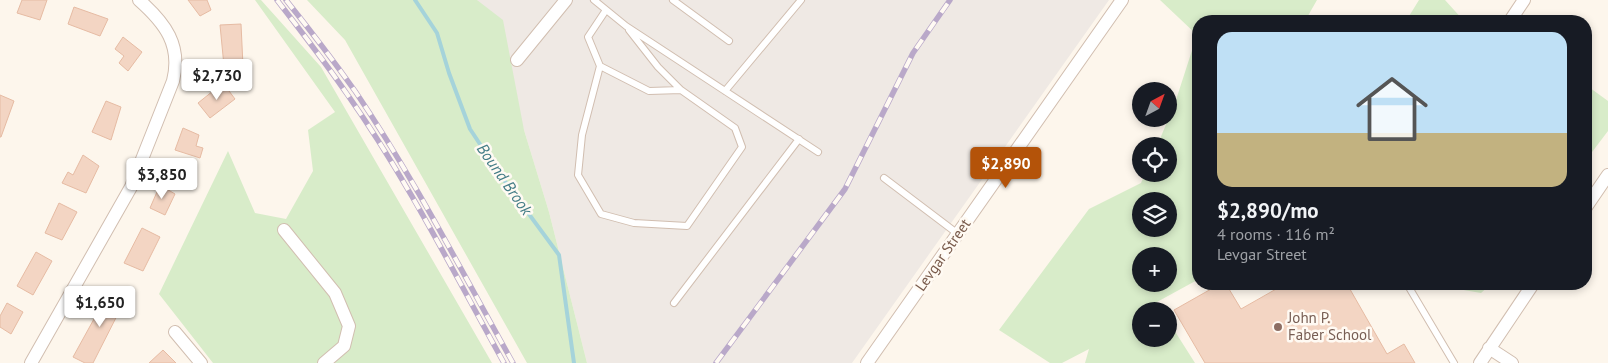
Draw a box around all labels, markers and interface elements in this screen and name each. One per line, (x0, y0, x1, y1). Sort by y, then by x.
pin: $2,730 (176, 58, 258, 101)
icon: home (1347, 64, 1437, 154)
text: $2,730 (192, 65, 242, 85)
north arrow (1132, 82, 1178, 128)
map controls (1132, 82, 1177, 347)
button: locate (1132, 137, 1177, 182)
water label: Bound Brook (473, 139, 537, 219)
pin: $2,890 (965, 146, 1047, 189)
text: $2,890 (981, 153, 1031, 173)
pin: $3,850 (121, 158, 203, 200)
text: $3,850 (137, 164, 187, 184)
button: layers (1132, 192, 1177, 237)
text: $2,890/mo (1217, 197, 1319, 224)
street label: Levgar Street (911, 215, 975, 295)
text: 4 rooms · 116 m² (1217, 224, 1335, 244)
text: Levgar Street (1217, 244, 1307, 264)
button: + (1132, 247, 1177, 292)
pin: $1,650 (59, 286, 141, 328)
text: $1,650 (75, 292, 125, 312)
button: − (1132, 302, 1177, 347)
place label: John P. Faber School (1287, 308, 1372, 344)
marker: John P. Faber School (1272, 321, 1284, 333)

